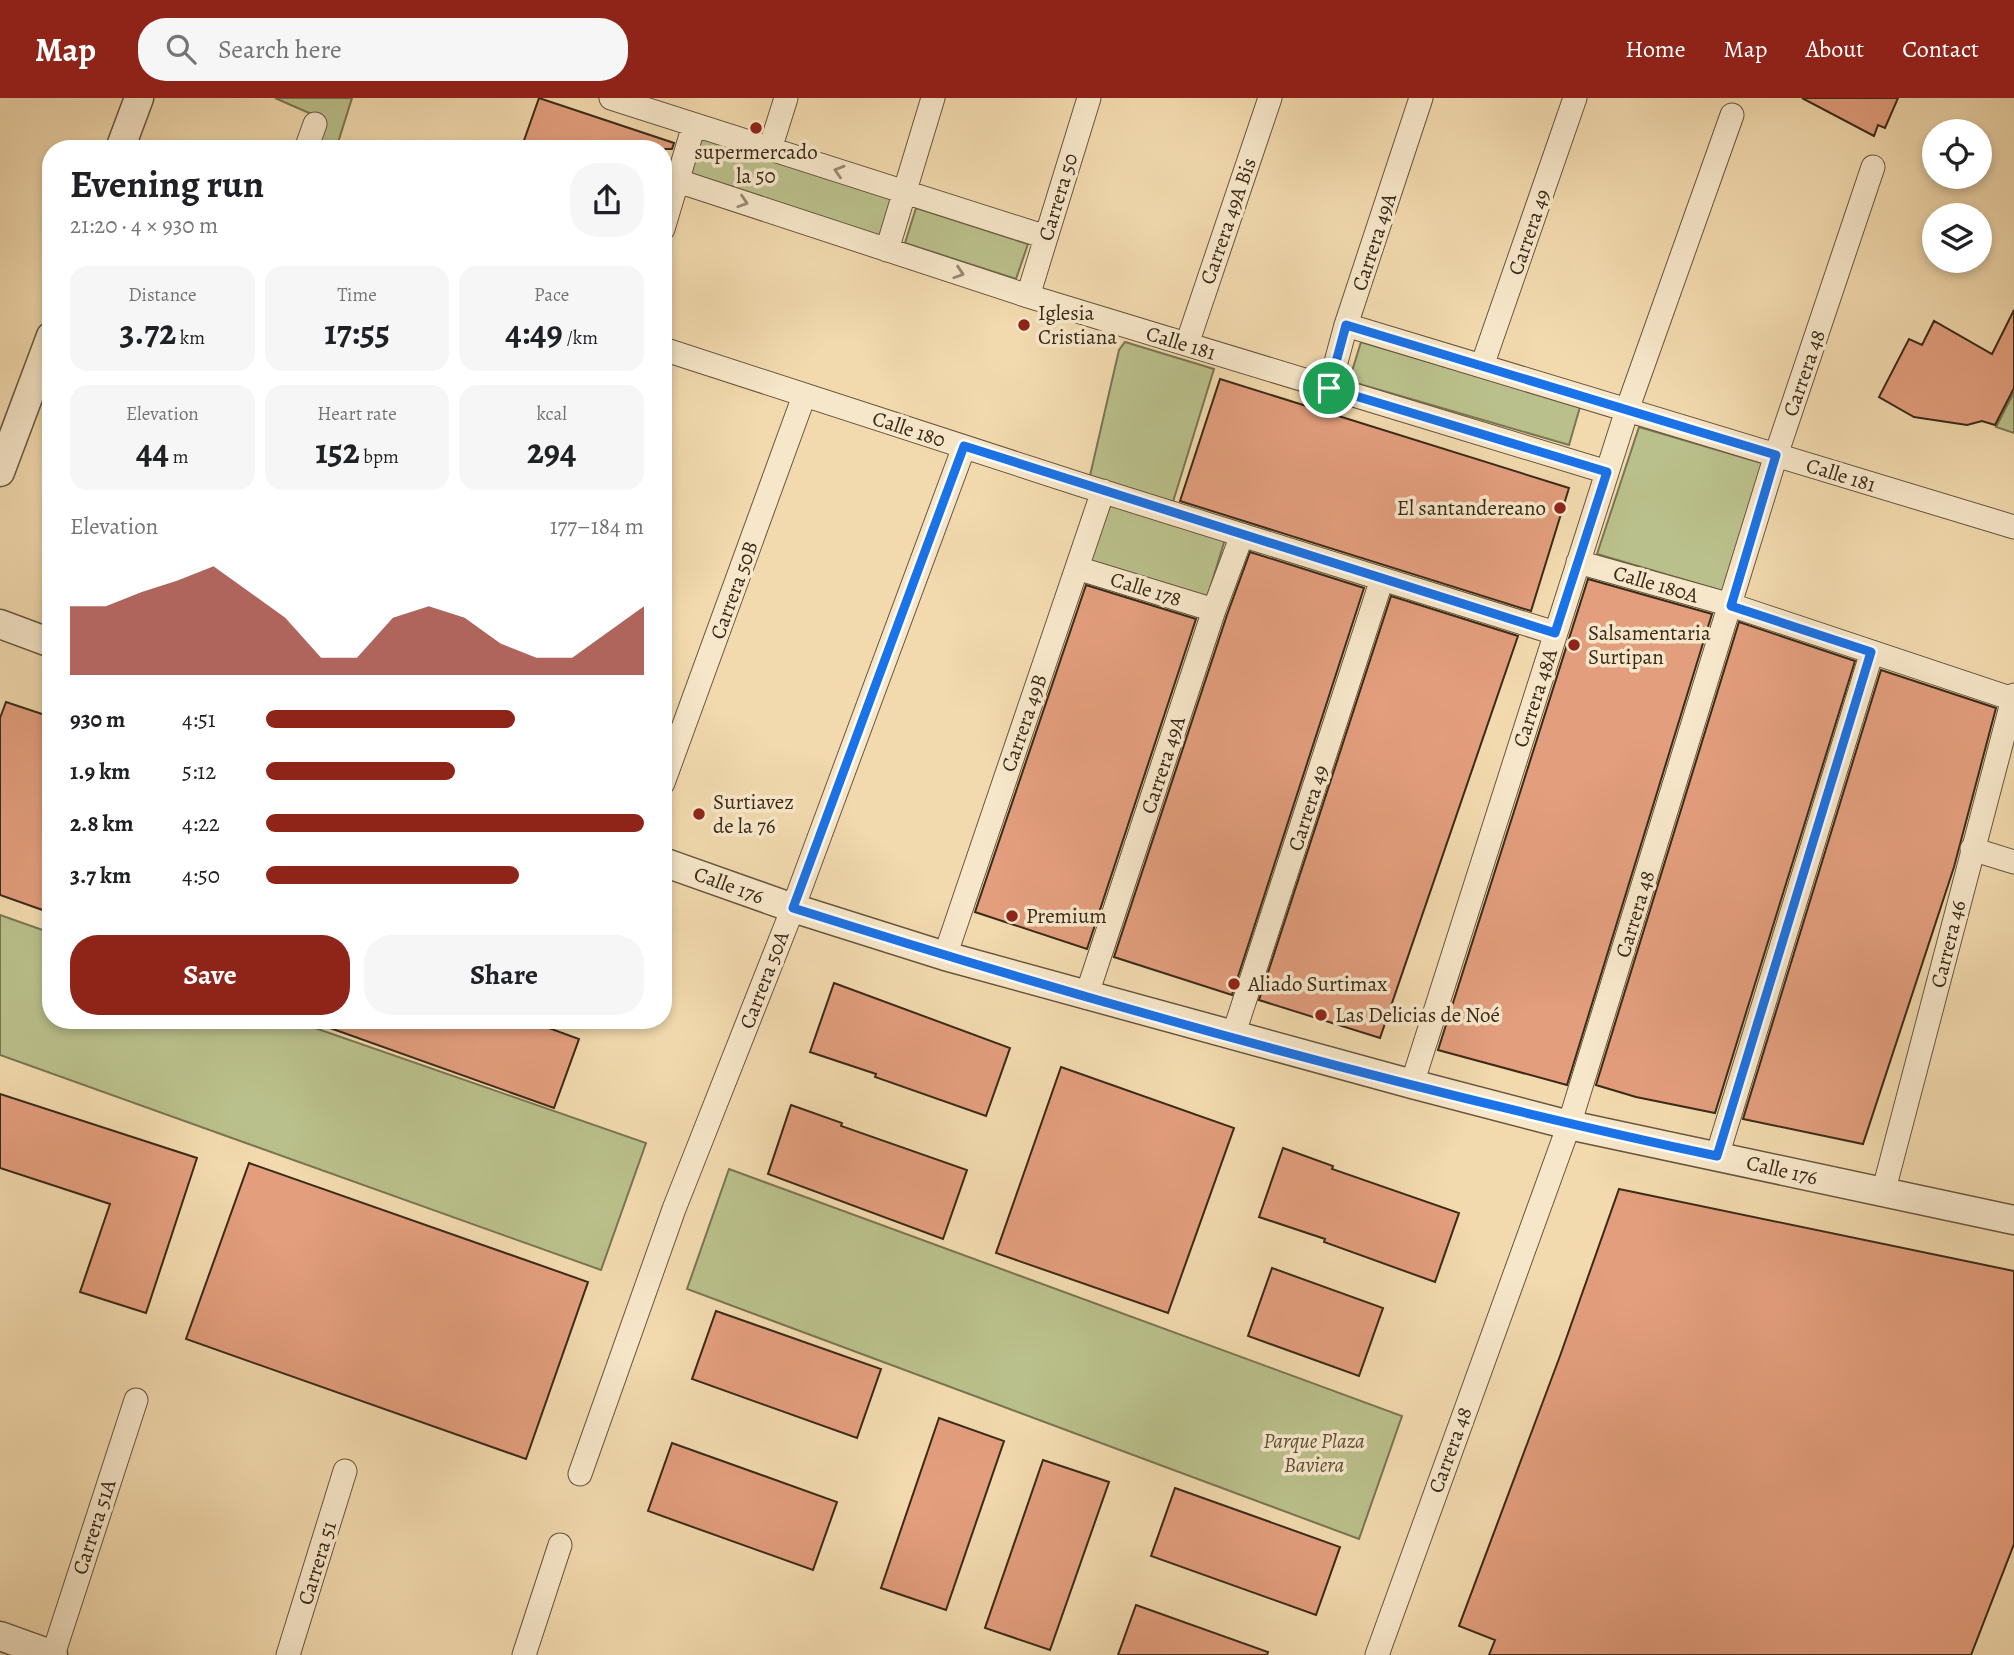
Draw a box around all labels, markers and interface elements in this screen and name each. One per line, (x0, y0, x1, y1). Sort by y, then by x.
search box (138, 18, 628, 81)
text: Map (35, 27, 96, 72)
icon: search (162, 30, 200, 68)
text: Search here (218, 32, 342, 67)
text: Home (1625, 33, 1686, 65)
text: Map (1724, 33, 1768, 65)
text: About (1806, 33, 1864, 65)
text: Contact (1902, 33, 1979, 65)
map controls (1922, 119, 1992, 273)
button: locate (1922, 119, 1992, 189)
marker: supermercado la 50 (748, 120, 764, 136)
place label: supermercado la 50 (694, 138, 818, 190)
street label: Carrera 50 (1031, 150, 1085, 244)
street label: Carrera 49A Bis (1193, 154, 1263, 288)
text: Evening run (70, 158, 264, 210)
button: share (570, 163, 644, 237)
one-way arrow (833, 164, 845, 179)
street label: Carrera 49 (1501, 185, 1557, 279)
street label: Carrera 49A (1345, 189, 1403, 295)
one-way arrow (736, 194, 748, 208)
button: layers (1922, 203, 1992, 273)
text: 21:20 · 4 × 930 m (70, 210, 218, 241)
one-way arrow (952, 265, 964, 280)
text: Distance (128, 282, 196, 308)
text: Time (337, 282, 377, 308)
text: Pace (534, 282, 569, 308)
place label: Iglesia Cristiana (1038, 299, 1117, 351)
text: 3.72 (120, 308, 176, 356)
text: 17:55 (324, 308, 390, 356)
text: 4:49 (505, 308, 563, 356)
marker: Iglesia Cristiana (1016, 317, 1032, 333)
street label: Calle 181 (1143, 319, 1219, 367)
text: km (176, 325, 205, 351)
text: /km (563, 325, 598, 351)
street label: Carrera 48 (1776, 326, 1832, 420)
pin (1299, 358, 1359, 418)
icon: arrive (1310, 369, 1348, 407)
text: Elevation (126, 401, 199, 427)
text: Heart rate (317, 401, 397, 427)
text: kcal (536, 401, 567, 427)
street label: Calle 180 (869, 404, 949, 454)
text: 44 (136, 427, 169, 475)
text: 152 (315, 427, 360, 475)
text: 294 (527, 427, 576, 475)
text: m (169, 444, 189, 470)
text: bpm (360, 444, 399, 470)
street label: Calle 181 (1803, 451, 1879, 499)
place label: El santandereano (1397, 494, 1546, 522)
marker: El santandereano (1552, 500, 1568, 516)
text: Elevation (70, 511, 158, 542)
text: 177–184 m (550, 511, 644, 542)
street label: Carrera 50B (703, 537, 765, 643)
street label: Calle 180A (1610, 558, 1703, 610)
street label: Calle 178 (1107, 565, 1185, 613)
place label: Salsamentaria Surtipan (1588, 619, 1711, 671)
marker: Salsamentaria Surtipan (1566, 637, 1582, 653)
street label: Carrera 48A (1506, 644, 1564, 751)
street label: Carrera 49B (994, 670, 1054, 776)
text: 930 m (70, 704, 125, 735)
text: 4:51 (182, 704, 216, 735)
street label: Carrera 49A (1134, 712, 1192, 818)
text: 1.9 km (70, 756, 130, 787)
text: 5:12 (182, 756, 216, 787)
street label: Carrera 49 (1281, 761, 1335, 855)
place label: Surtiavez de la 76 (713, 788, 794, 840)
marker: Surtiavez de la 76 (691, 806, 707, 822)
text: 2.8 km (70, 808, 134, 839)
text: 4:22 (182, 808, 220, 839)
street label: Calle 176 (690, 859, 768, 911)
text: 3.7 km (70, 860, 131, 891)
text: 4:50 (182, 860, 220, 891)
street label: Carrera 48 (1608, 867, 1662, 961)
street label: Carrera 46 (1924, 897, 1972, 991)
place label: Premium (1026, 902, 1107, 930)
marker: Premium (1004, 908, 1020, 924)
street label: Carrera 50A (733, 926, 796, 1033)
button: Save (70, 935, 350, 1015)
button: Share (364, 935, 644, 1015)
place label: Aliado Surtimax (1247, 970, 1387, 998)
marker: Aliado Surtimax (1226, 976, 1242, 992)
place label: Las Delicias de Noé (1335, 1001, 1500, 1029)
marker: Las Delicias de Noé (1313, 1007, 1329, 1023)
street label: Calle 176 (1744, 1148, 1821, 1192)
street label: Carrera 48 (1422, 1403, 1478, 1497)
park label: Parque Plaza Baviera (1263, 1427, 1365, 1479)
street label: Carrera 51A (65, 1475, 123, 1578)
street label: Carrera 51 (291, 1518, 343, 1608)

